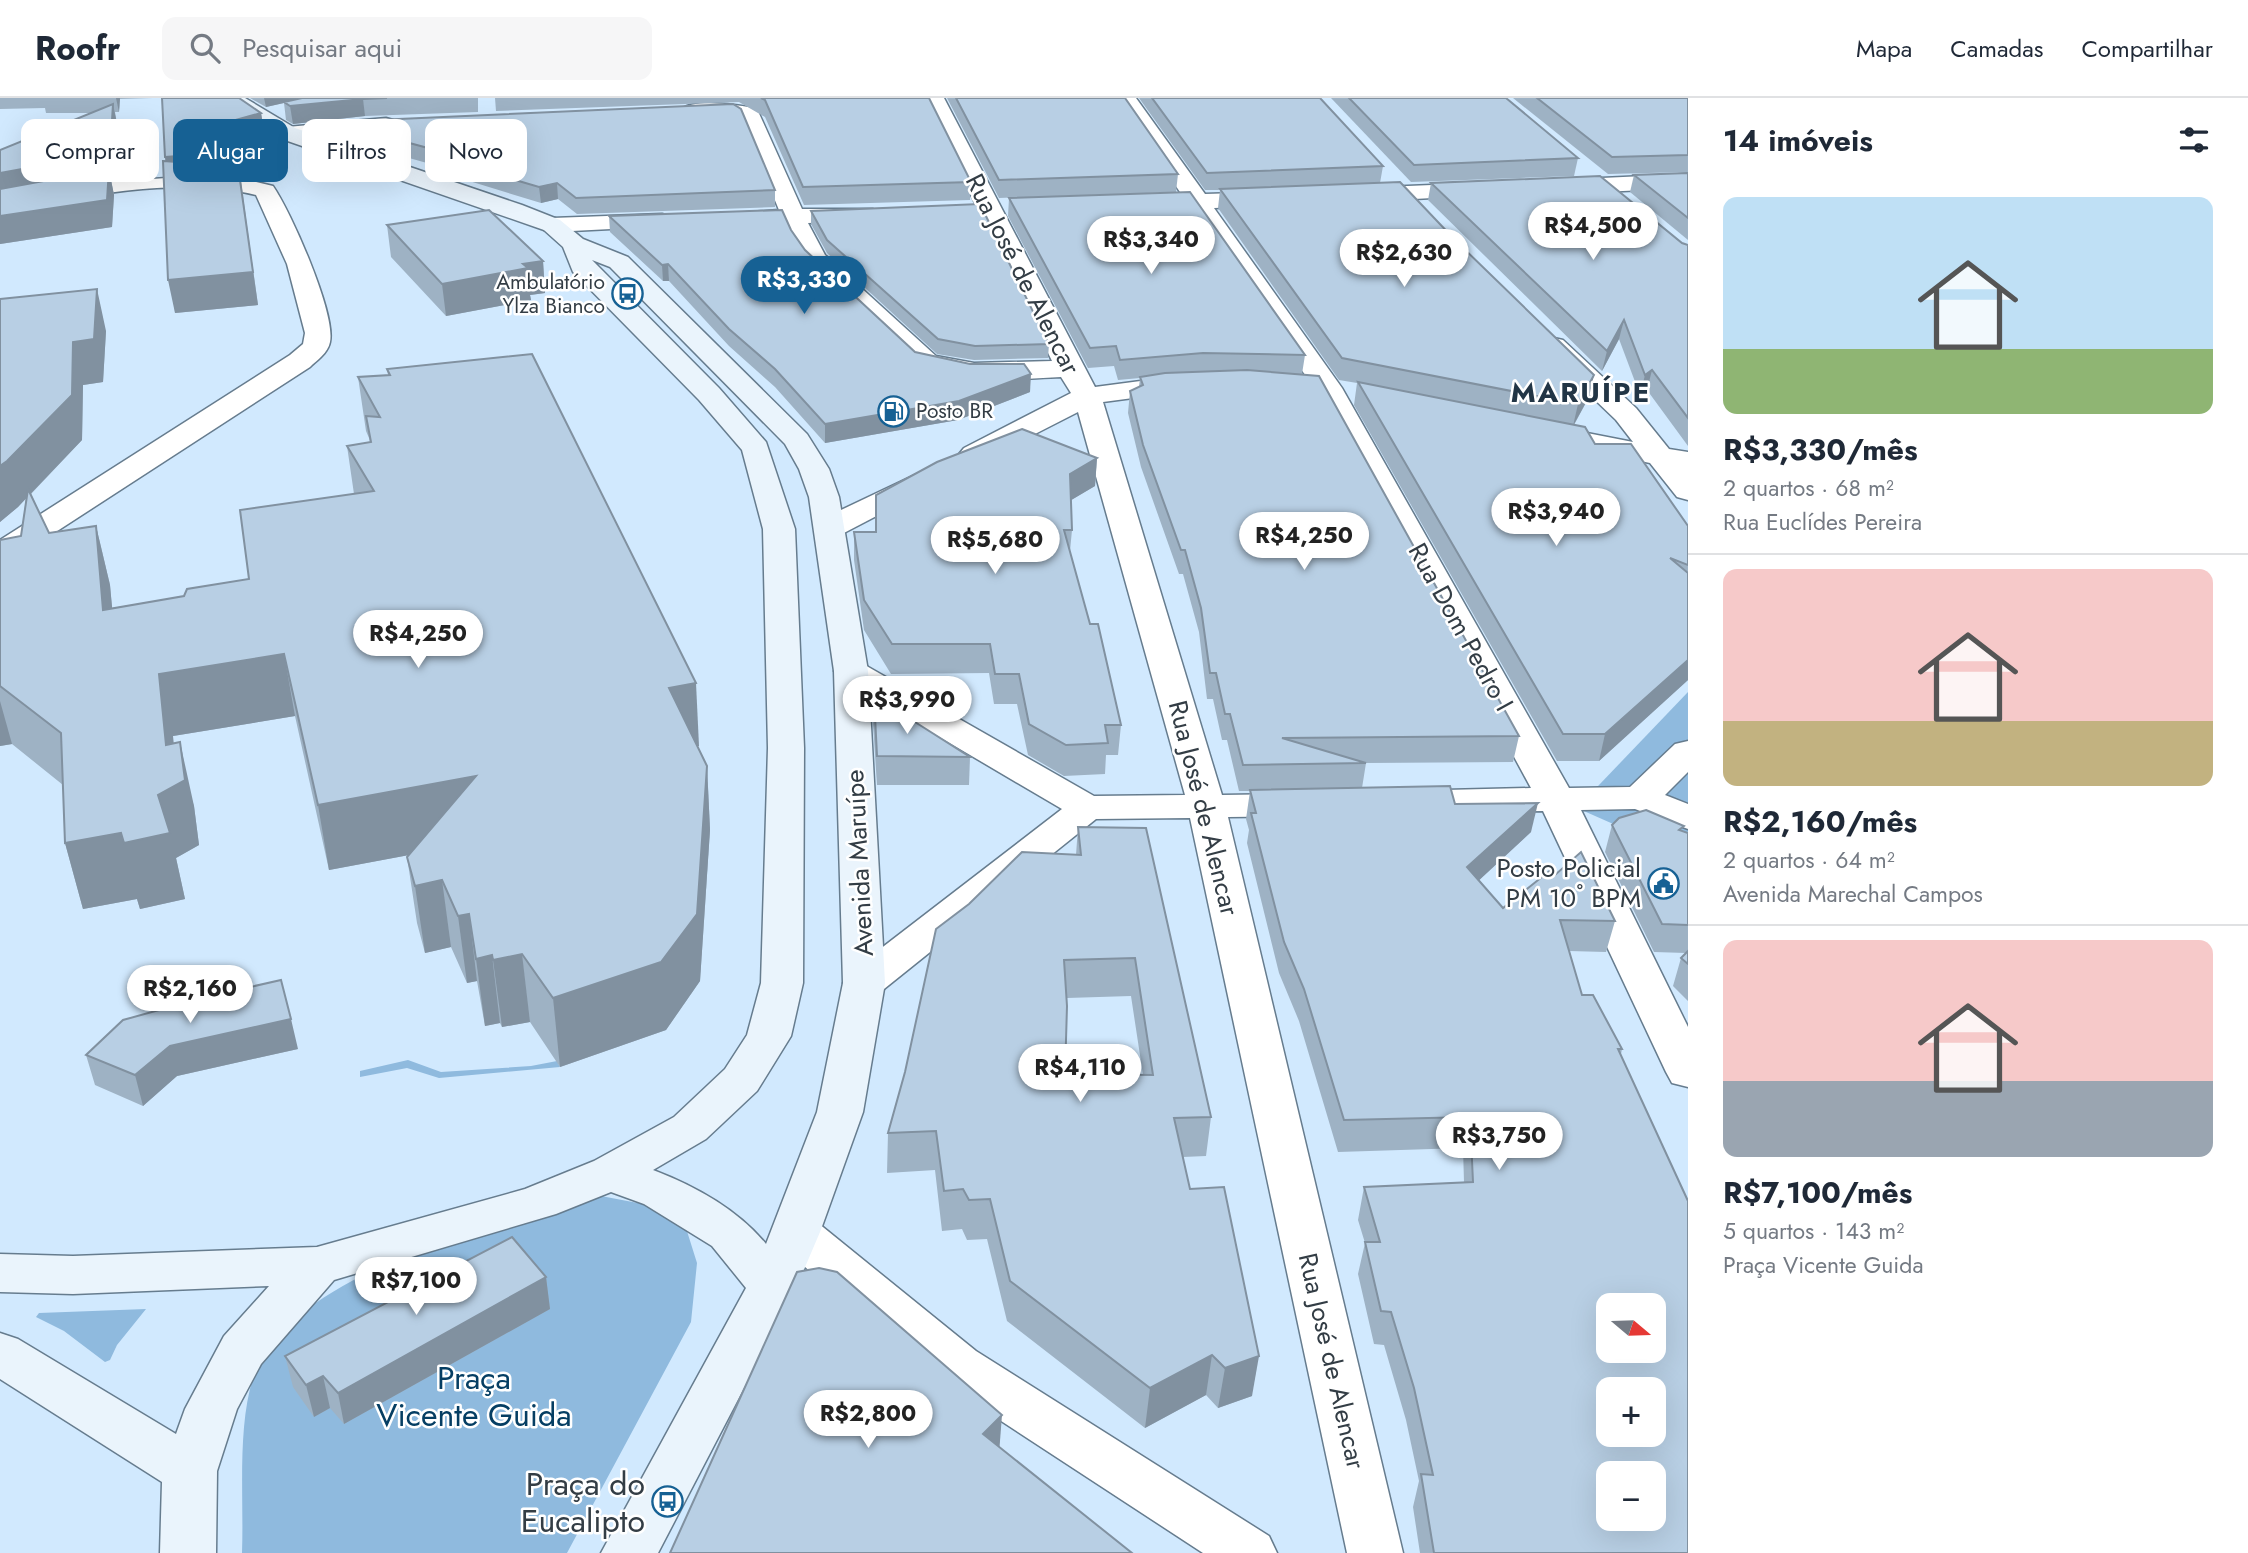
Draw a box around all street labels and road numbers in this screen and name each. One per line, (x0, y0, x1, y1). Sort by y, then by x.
street label: Rua José de Alencar (956, 167, 1090, 381)
street label: Rua Dom Pedro I (1399, 536, 1523, 718)
street label: Rua José de Alencar (1159, 696, 1249, 920)
street label: Avenida Maruípe (835, 769, 883, 957)
street label: Rua José de Alencar (1289, 1249, 1375, 1473)

